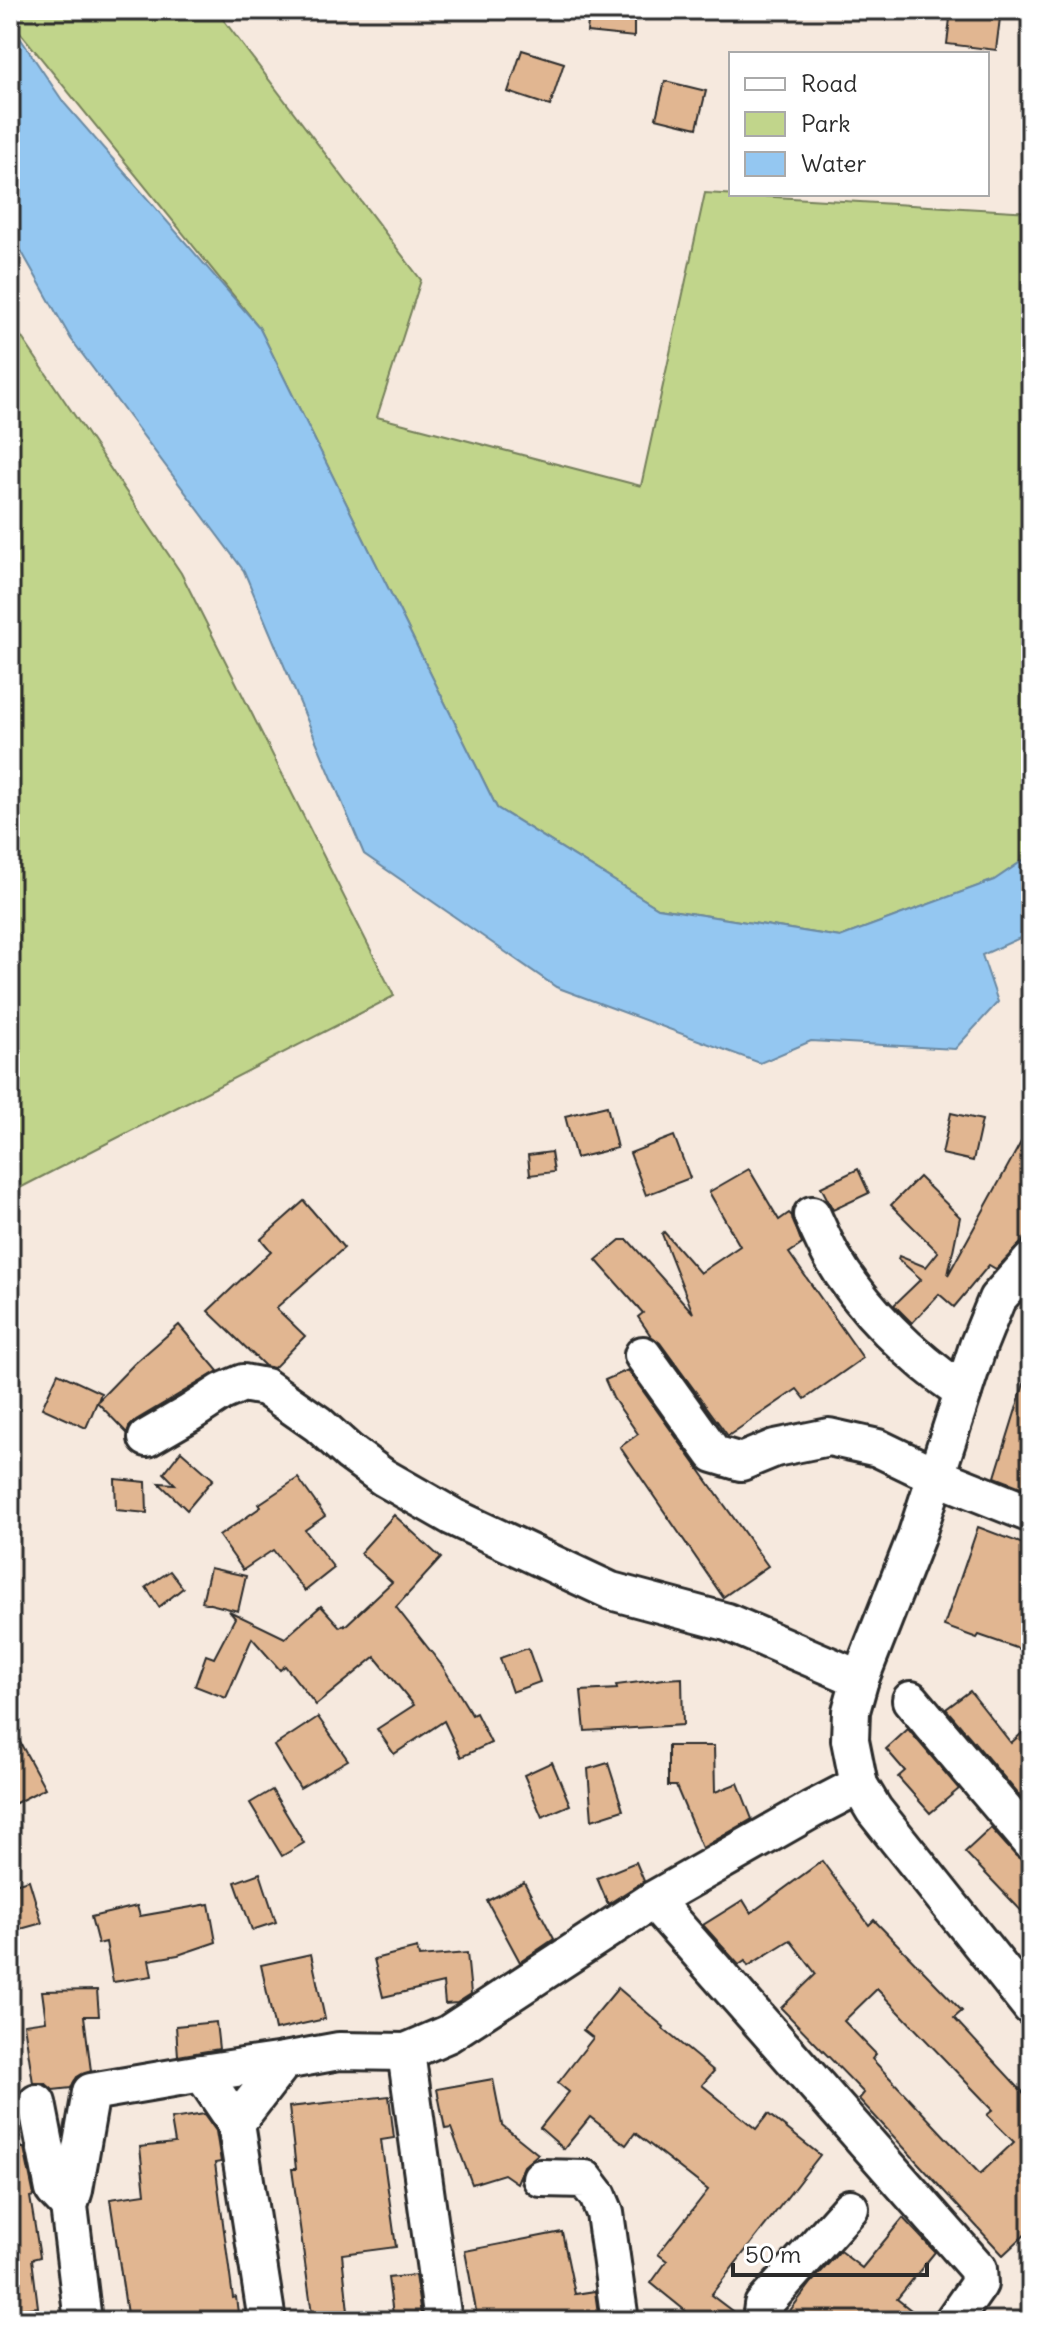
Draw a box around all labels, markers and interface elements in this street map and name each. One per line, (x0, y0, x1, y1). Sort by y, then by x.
legend (729, 52, 989, 196)
text: Road (801, 68, 857, 98)
text: Park (801, 108, 851, 138)
text: Water (801, 148, 866, 178)
scale bar (733, 2227, 927, 2277)
text: 50 m (745, 2239, 801, 2269)

